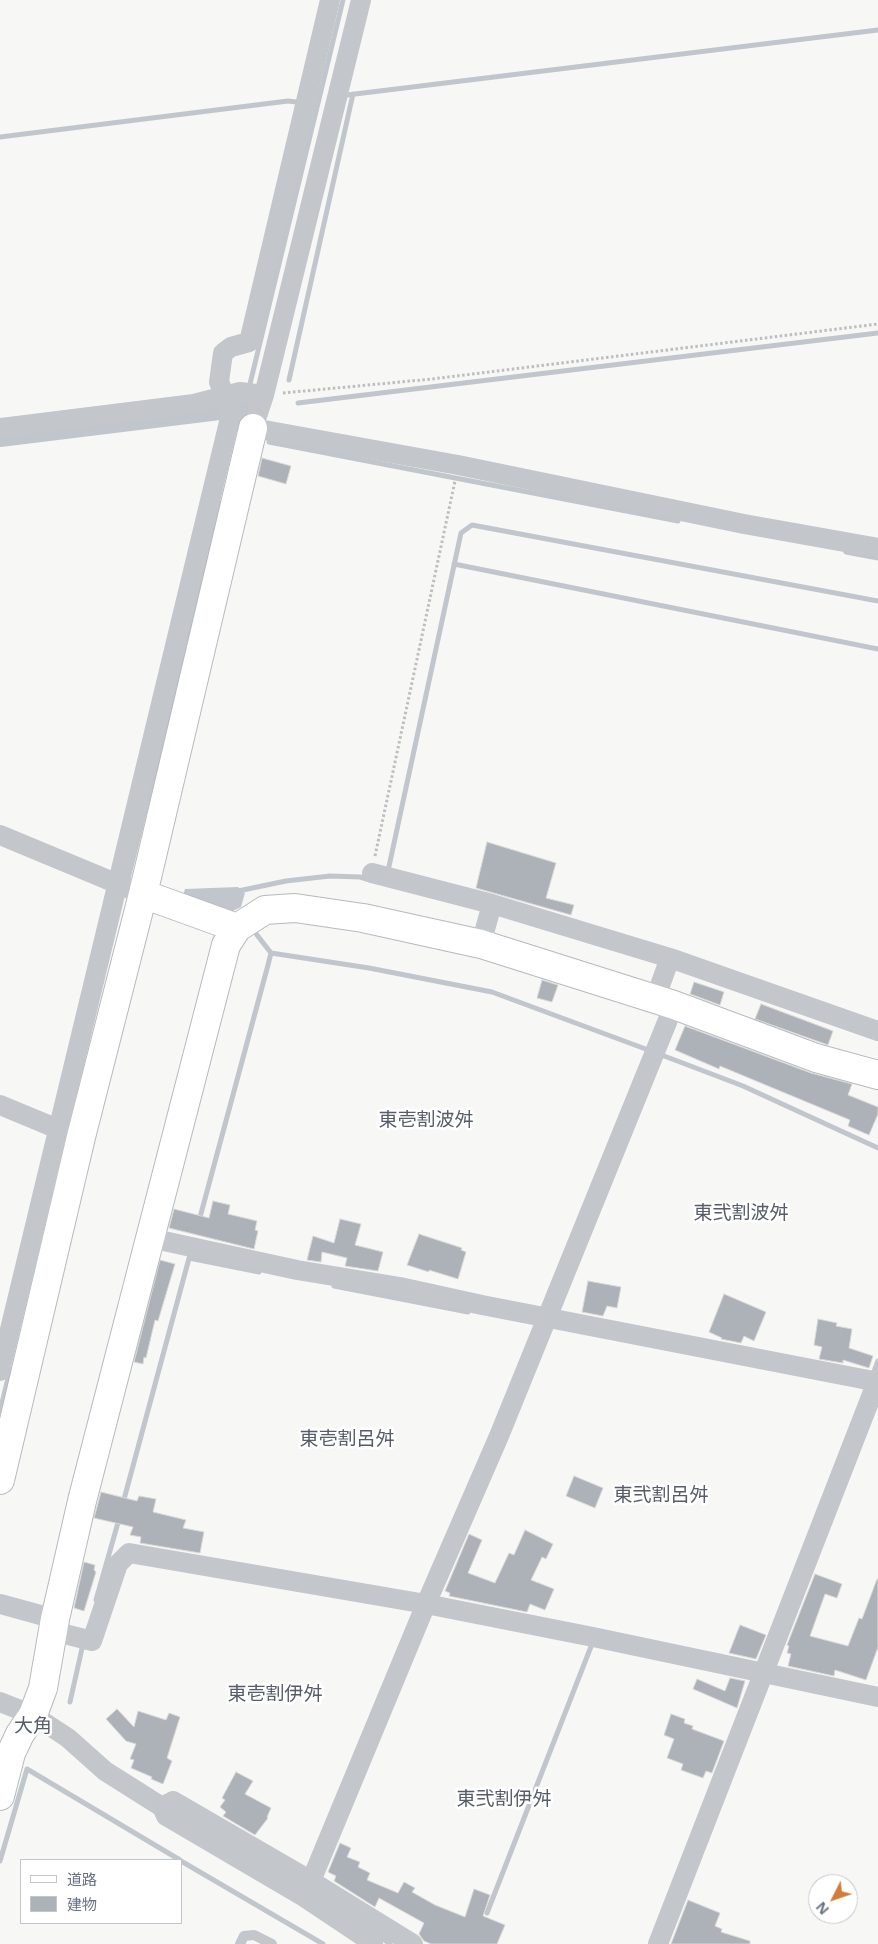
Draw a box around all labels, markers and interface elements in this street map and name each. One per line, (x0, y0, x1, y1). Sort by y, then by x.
district label: 東壱割波舛 (379, 1110, 473, 1132)
district label: 東弐割波舛 (694, 1203, 788, 1225)
district label: 東壱割呂舛 (300, 1429, 394, 1451)
district label: 東弐割呂舛 (614, 1485, 708, 1507)
district label: 東壱割伊舛 (228, 1684, 322, 1706)
district label: 大角 (14, 1716, 52, 1738)
district label: 東弐割伊舛 (457, 1789, 551, 1811)
legend (20, 1859, 182, 1924)
text: 道路 (67, 1869, 97, 1889)
north arrow (808, 1874, 858, 1924)
text: 建物 (67, 1894, 97, 1914)
text: N (811, 1898, 833, 1919)

